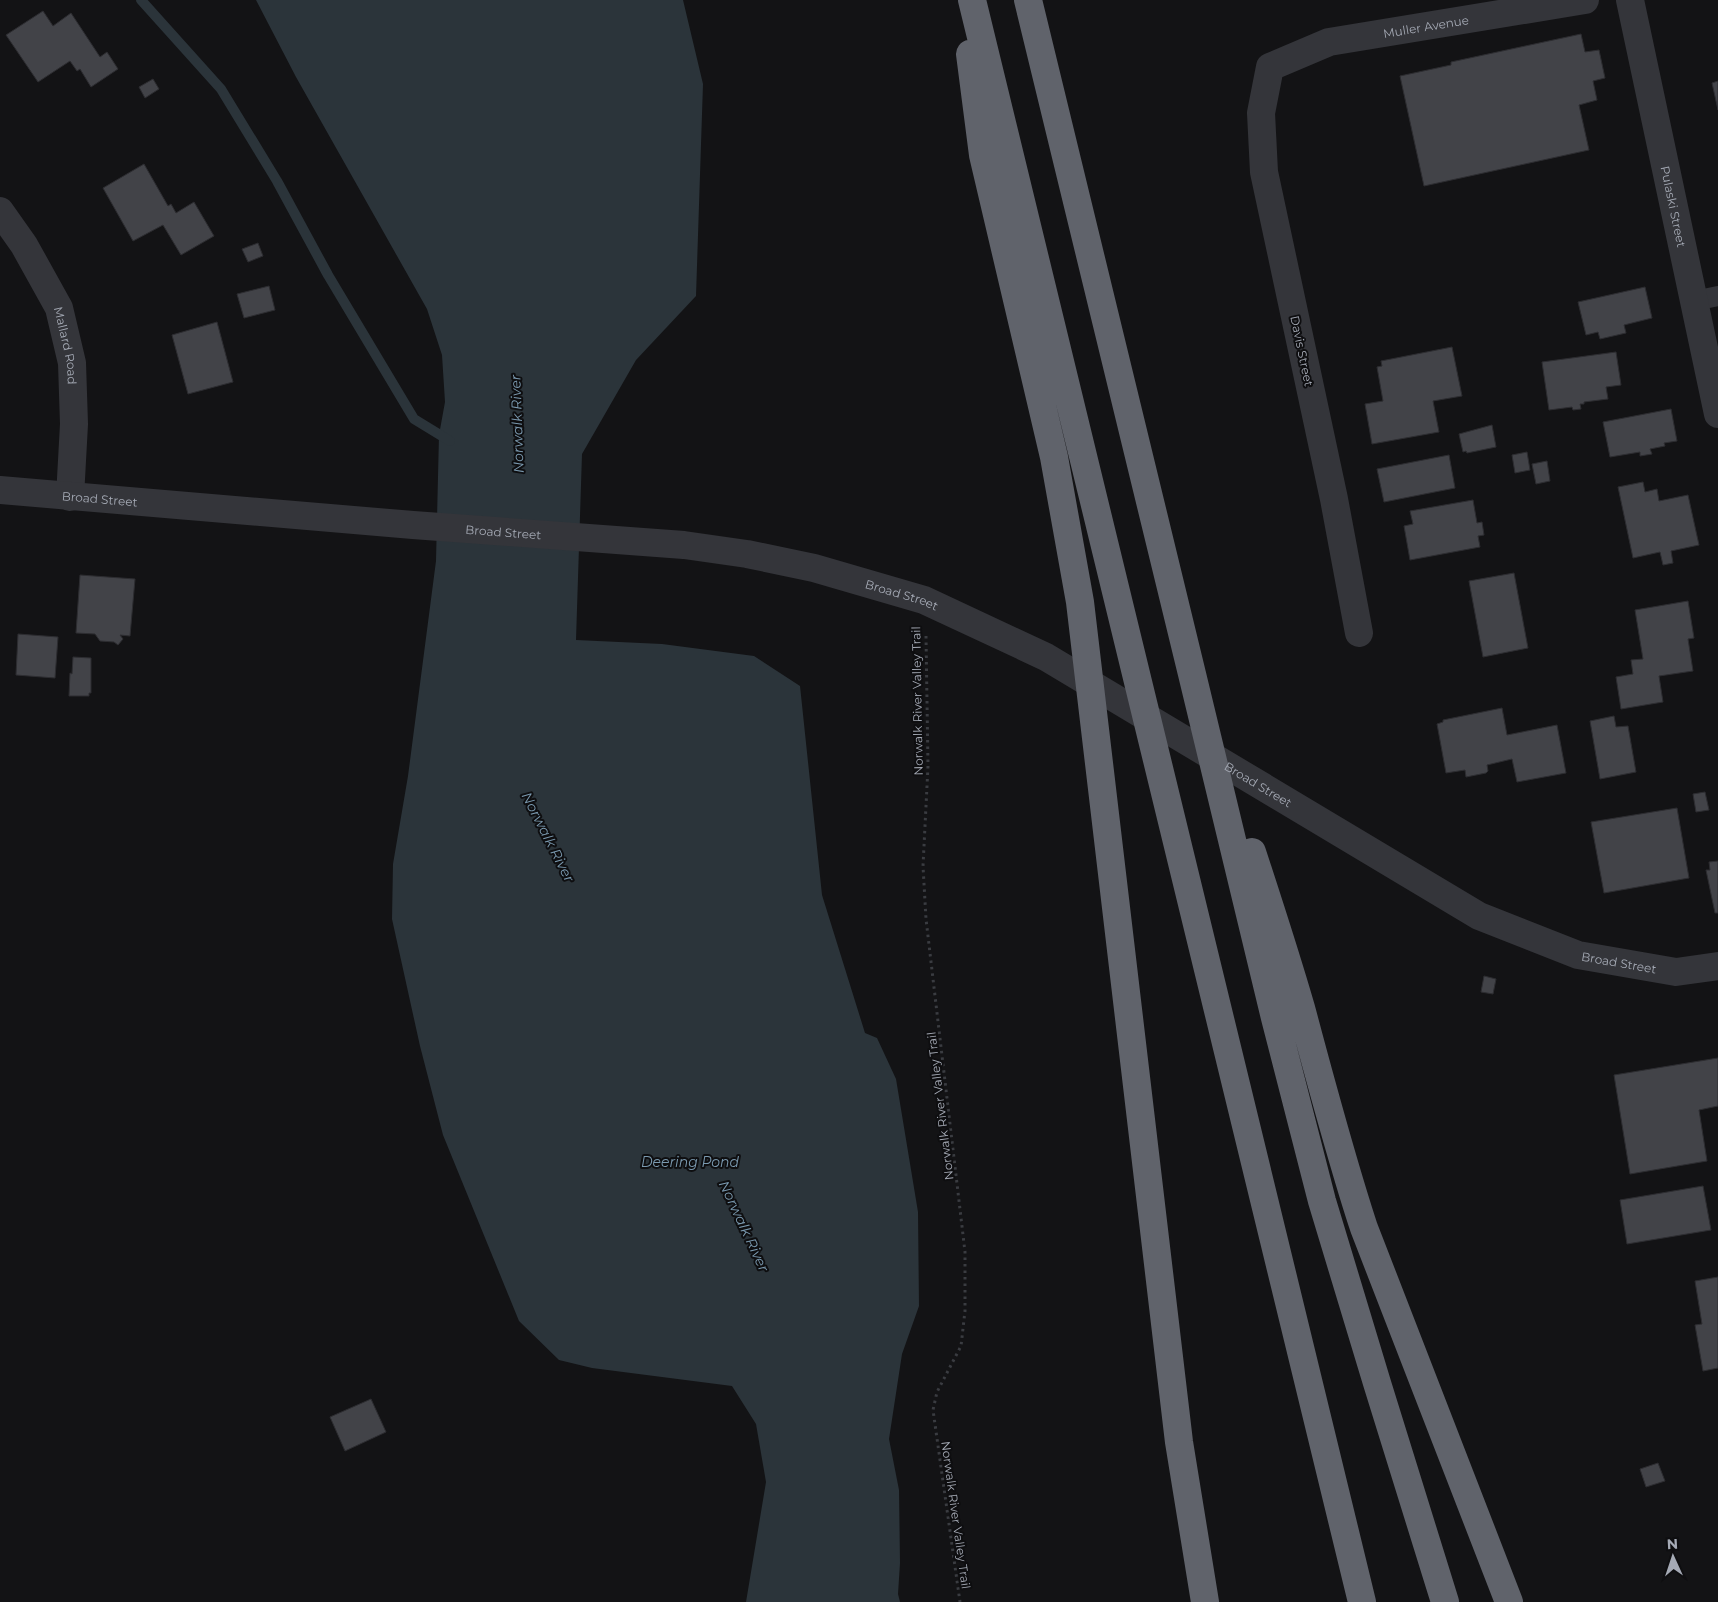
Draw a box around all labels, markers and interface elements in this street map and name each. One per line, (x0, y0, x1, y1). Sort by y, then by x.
street label: Muller Avenue (1382, 12, 1470, 41)
street label: Pulaski Street (1658, 164, 1690, 249)
street label: Mallard Road (51, 305, 80, 385)
street label: Davis Street (1287, 314, 1317, 388)
water label: Norwalk River (506, 374, 528, 474)
street label: Broad Street (61, 488, 138, 509)
street label: Broad Street (465, 521, 542, 542)
street label: Broad Street (864, 576, 941, 613)
street label: Norwalk River Valley Trail (908, 626, 926, 776)
street label: Broad Street (1222, 758, 1295, 810)
water label: Norwalk River (518, 789, 579, 885)
street label: Broad Street (1580, 948, 1658, 976)
street label: Norwalk River Valley Trail (923, 1031, 957, 1181)
water label: Deering Pond (641, 1153, 740, 1171)
water label: Norwalk River (715, 1177, 773, 1275)
street label: Norwalk River Valley Trail (938, 1440, 974, 1590)
north arrow (1648, 1532, 1698, 1582)
text: N (1666, 1535, 1678, 1553)

